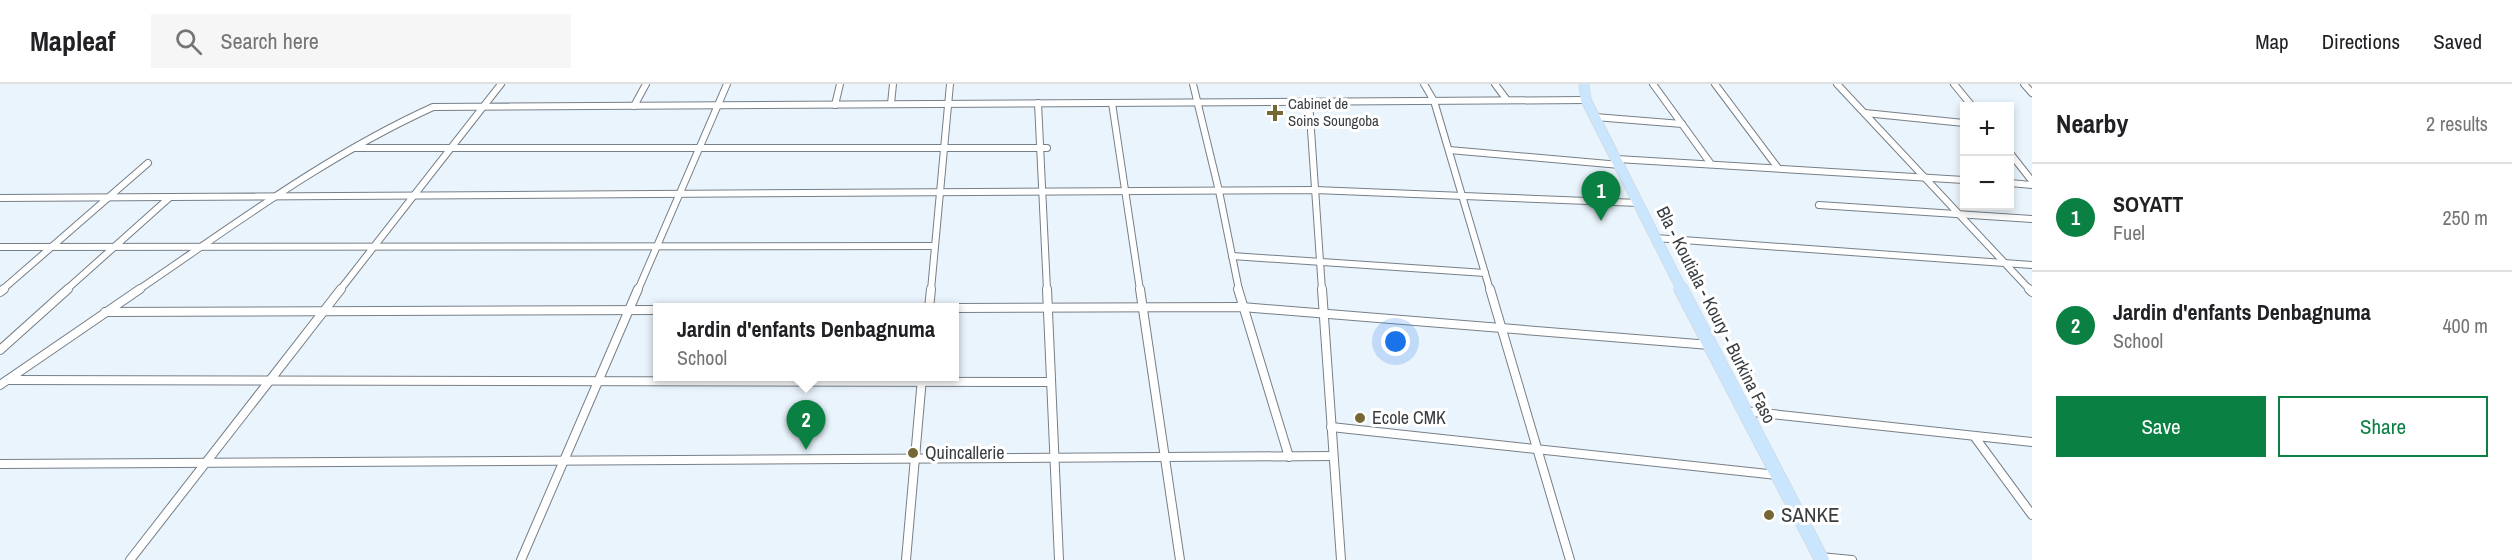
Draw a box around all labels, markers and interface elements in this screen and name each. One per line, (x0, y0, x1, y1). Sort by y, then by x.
search box (151, 14, 571, 68)
text: Mapleaf (30, 22, 115, 60)
icon: search (172, 25, 205, 58)
text: Search here (220, 26, 319, 56)
text: Map (2255, 27, 2289, 56)
text: Directions (2322, 27, 2400, 56)
text: Saved (2433, 27, 2482, 56)
place label: Cabinet de Soins Soungoba (1288, 93, 1379, 131)
map controls (1960, 102, 2014, 210)
button: + (1960, 102, 2014, 156)
marker: Cabinet de Soins Soungoba (1266, 104, 1284, 122)
text: Nearby (2056, 106, 2128, 141)
text: 2 results (2426, 110, 2488, 137)
button: − (1960, 156, 2014, 210)
pin: 1 (1582, 172, 1620, 221)
text: SOYATT (2113, 189, 2183, 219)
street label: Bla - Koutiala - Koury - Burkina Faso (1651, 202, 1782, 428)
text: 1 (2071, 204, 2080, 231)
text: 250 m (2442, 204, 2488, 231)
text: Fuel (2113, 219, 2145, 246)
text: Jardin d'enfants Denbagnuma (2113, 297, 2371, 327)
popup (653, 303, 959, 381)
text: 2 (2071, 312, 2080, 339)
text: 400 m (2442, 312, 2488, 339)
text: Jardin d'enfants Denbagnuma (677, 314, 935, 344)
your location (1381, 327, 1410, 356)
text: School (2113, 327, 2163, 354)
text: School (677, 344, 727, 371)
button: Save (2056, 396, 2266, 457)
button: Share (2278, 396, 2488, 457)
pin: 2 (786, 400, 826, 450)
place label: Ecole CMK (1372, 405, 1446, 430)
marker: Ecole CMK (1353, 411, 1367, 425)
place label: Quincallerie (925, 440, 1005, 465)
marker: Quincallerie (906, 446, 920, 460)
place label: SANKE (1781, 500, 1839, 529)
marker: SANKE (1762, 508, 1776, 522)

